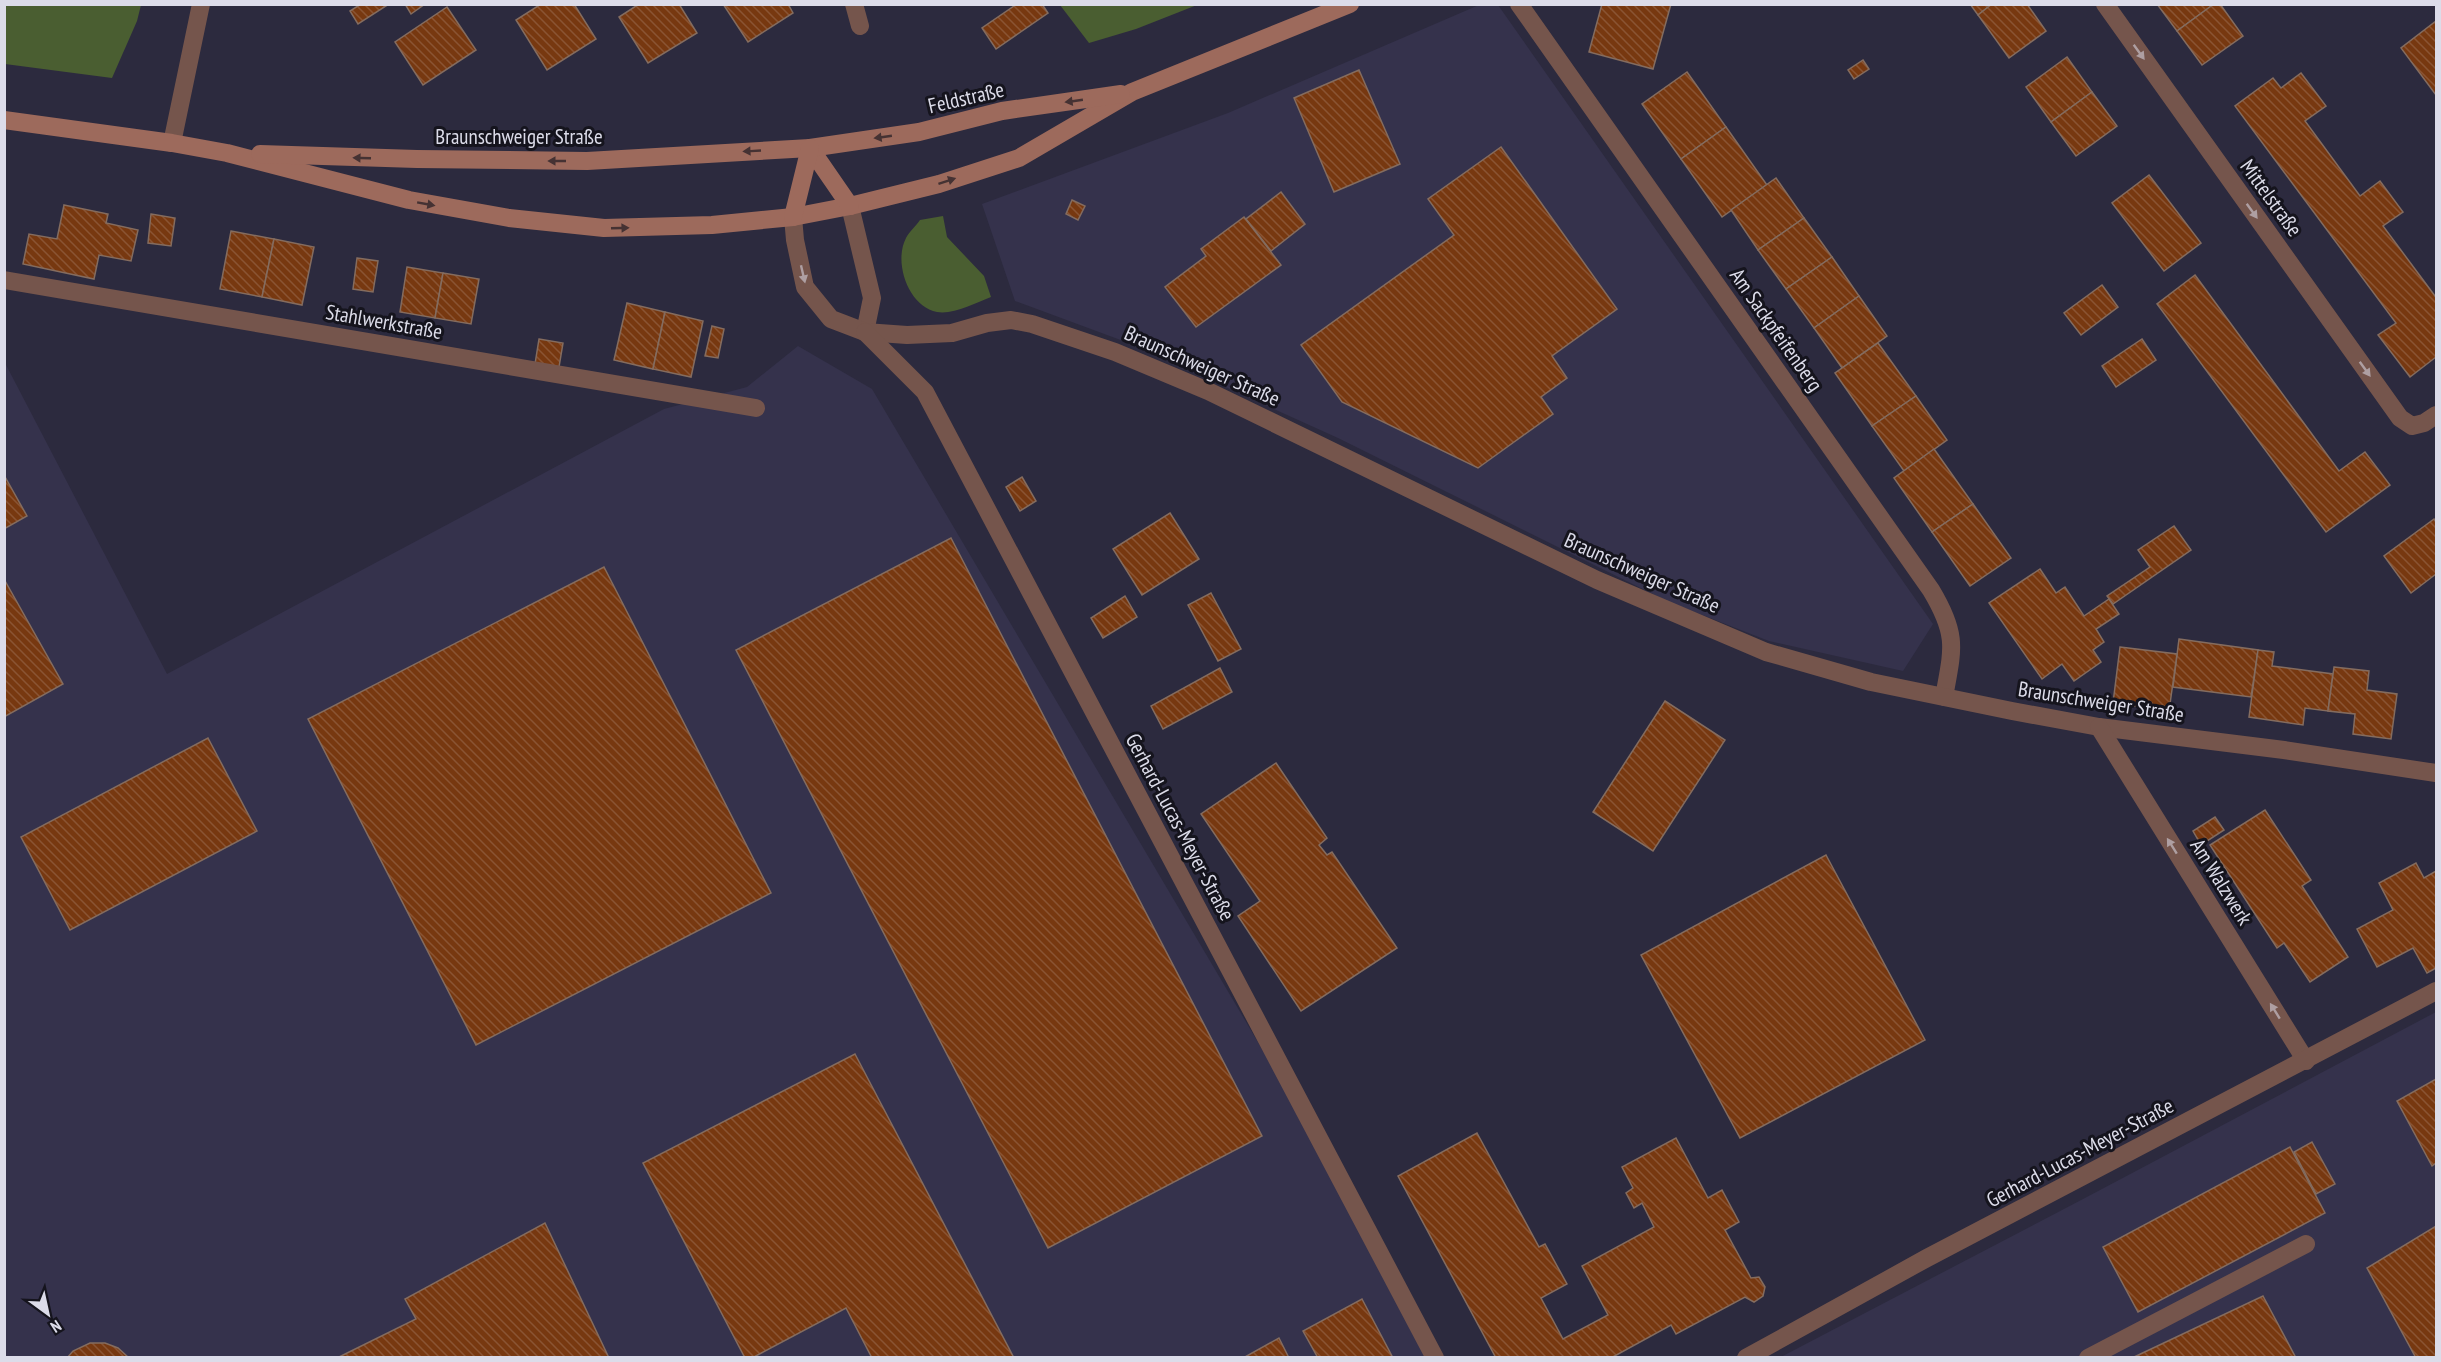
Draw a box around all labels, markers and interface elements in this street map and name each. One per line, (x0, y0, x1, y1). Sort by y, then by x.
one-way arrow (2133, 44, 2145, 60)
street label: Feldstraße (925, 76, 1007, 119)
one-way arrow (1064, 96, 1083, 105)
street label: Braunschweiger Straße (435, 123, 603, 150)
one-way arrow (873, 133, 892, 142)
one-way arrow (743, 147, 762, 156)
one-way arrow (353, 153, 372, 162)
street label: Mittelstraße (2234, 154, 2308, 242)
one-way arrow (548, 156, 567, 166)
one-way arrow (938, 176, 956, 186)
one-way arrow (417, 199, 436, 208)
one-way arrow (2246, 202, 2258, 218)
one-way arrow (610, 223, 629, 232)
street label: Am Sackpfeifenberg (1724, 263, 1829, 397)
one-way arrow (798, 265, 808, 284)
street label: Stahlwerkstraße (324, 298, 445, 345)
street label: Braunschweiger Straße (1120, 319, 1284, 412)
one-way arrow (2359, 361, 2371, 377)
street label: Braunschweiger Straße (1560, 526, 1724, 619)
street label: Braunschweiger Straße (2016, 675, 2186, 728)
street label: Gerhard-Lucas-Meyer-Straße (1120, 729, 1241, 925)
street label: Am Walzwerk (2184, 834, 2259, 930)
one-way arrow (2166, 838, 2177, 854)
one-way arrow (2270, 1003, 2281, 1019)
street label: Gerhard-Lucas-Meyer-Straße (1982, 1092, 2178, 1213)
north arrow (18, 1284, 78, 1344)
text: N (47, 1316, 65, 1337)

